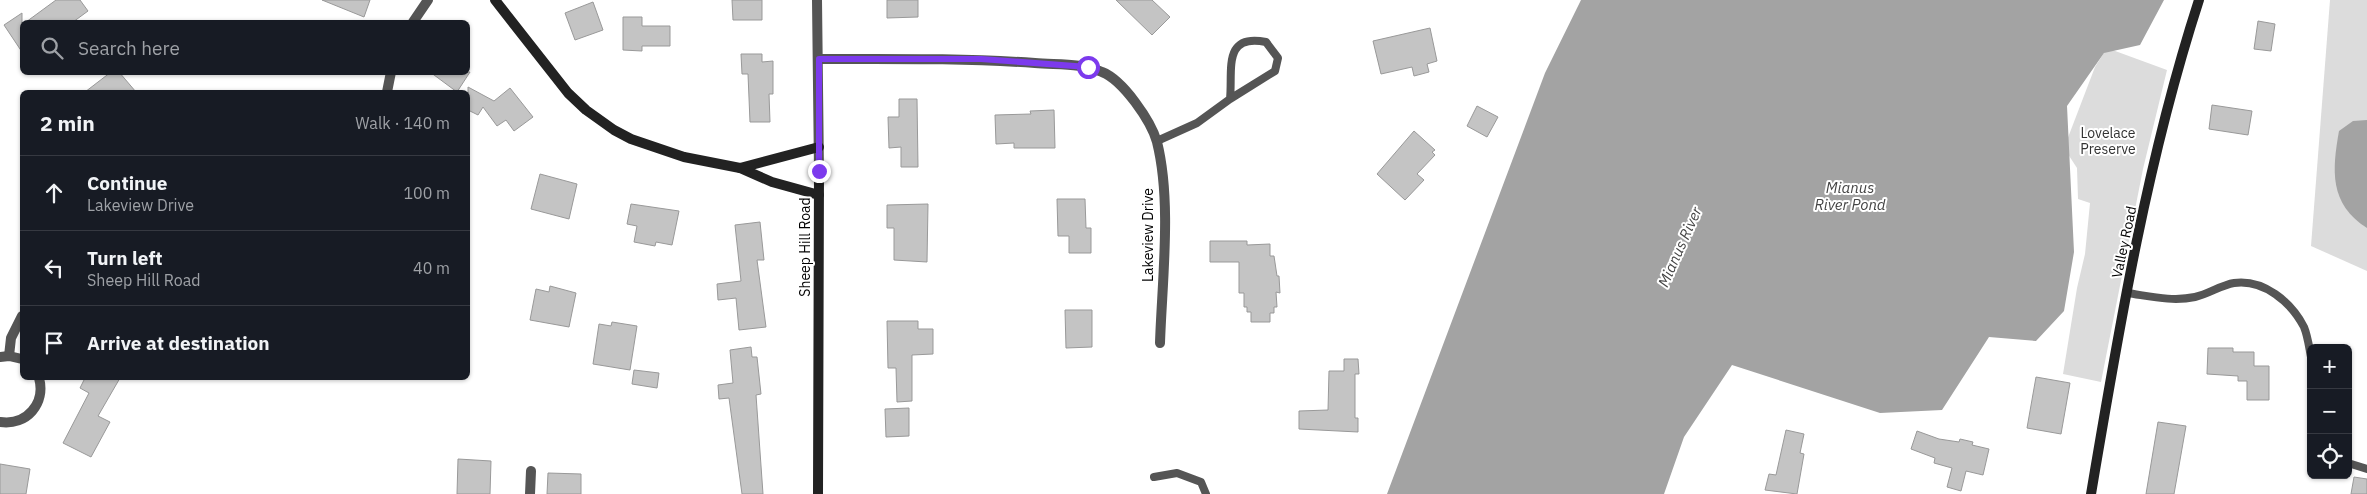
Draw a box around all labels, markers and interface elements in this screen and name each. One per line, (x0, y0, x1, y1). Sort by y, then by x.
search box (20, 20, 470, 75)
icon: search (38, 34, 66, 62)
text: Search here (78, 36, 180, 60)
route start (1077, 56, 1100, 79)
text: 2 min (40, 109, 95, 137)
text: Walk · 140 m (355, 113, 450, 133)
park label: Lovelace Preserve (2080, 124, 2136, 158)
route end (808, 160, 831, 183)
text: Continue (87, 171, 167, 195)
water label: Mianus River Pond (1814, 178, 1886, 214)
icon: ahead (40, 179, 68, 207)
text: 100 m (403, 183, 450, 203)
street label: Lakeview Drive (1139, 188, 1157, 282)
text: Lakeview Drive (87, 195, 194, 215)
street label: Sheep Hill Road (796, 197, 814, 297)
water label: Mianus River (1653, 203, 1706, 290)
street label: Valley Road (2108, 204, 2140, 280)
text: Turn left (87, 246, 163, 270)
icon: left (40, 254, 68, 282)
text: 40 m (413, 258, 450, 278)
text: Sheep Hill Road (87, 270, 201, 290)
icon: arrive (40, 329, 68, 357)
text: Arrive at destination (87, 331, 270, 355)
map controls (2307, 344, 2352, 479)
button: + (2307, 344, 2352, 389)
button: − (2307, 389, 2352, 434)
button: locate (2307, 434, 2352, 479)

